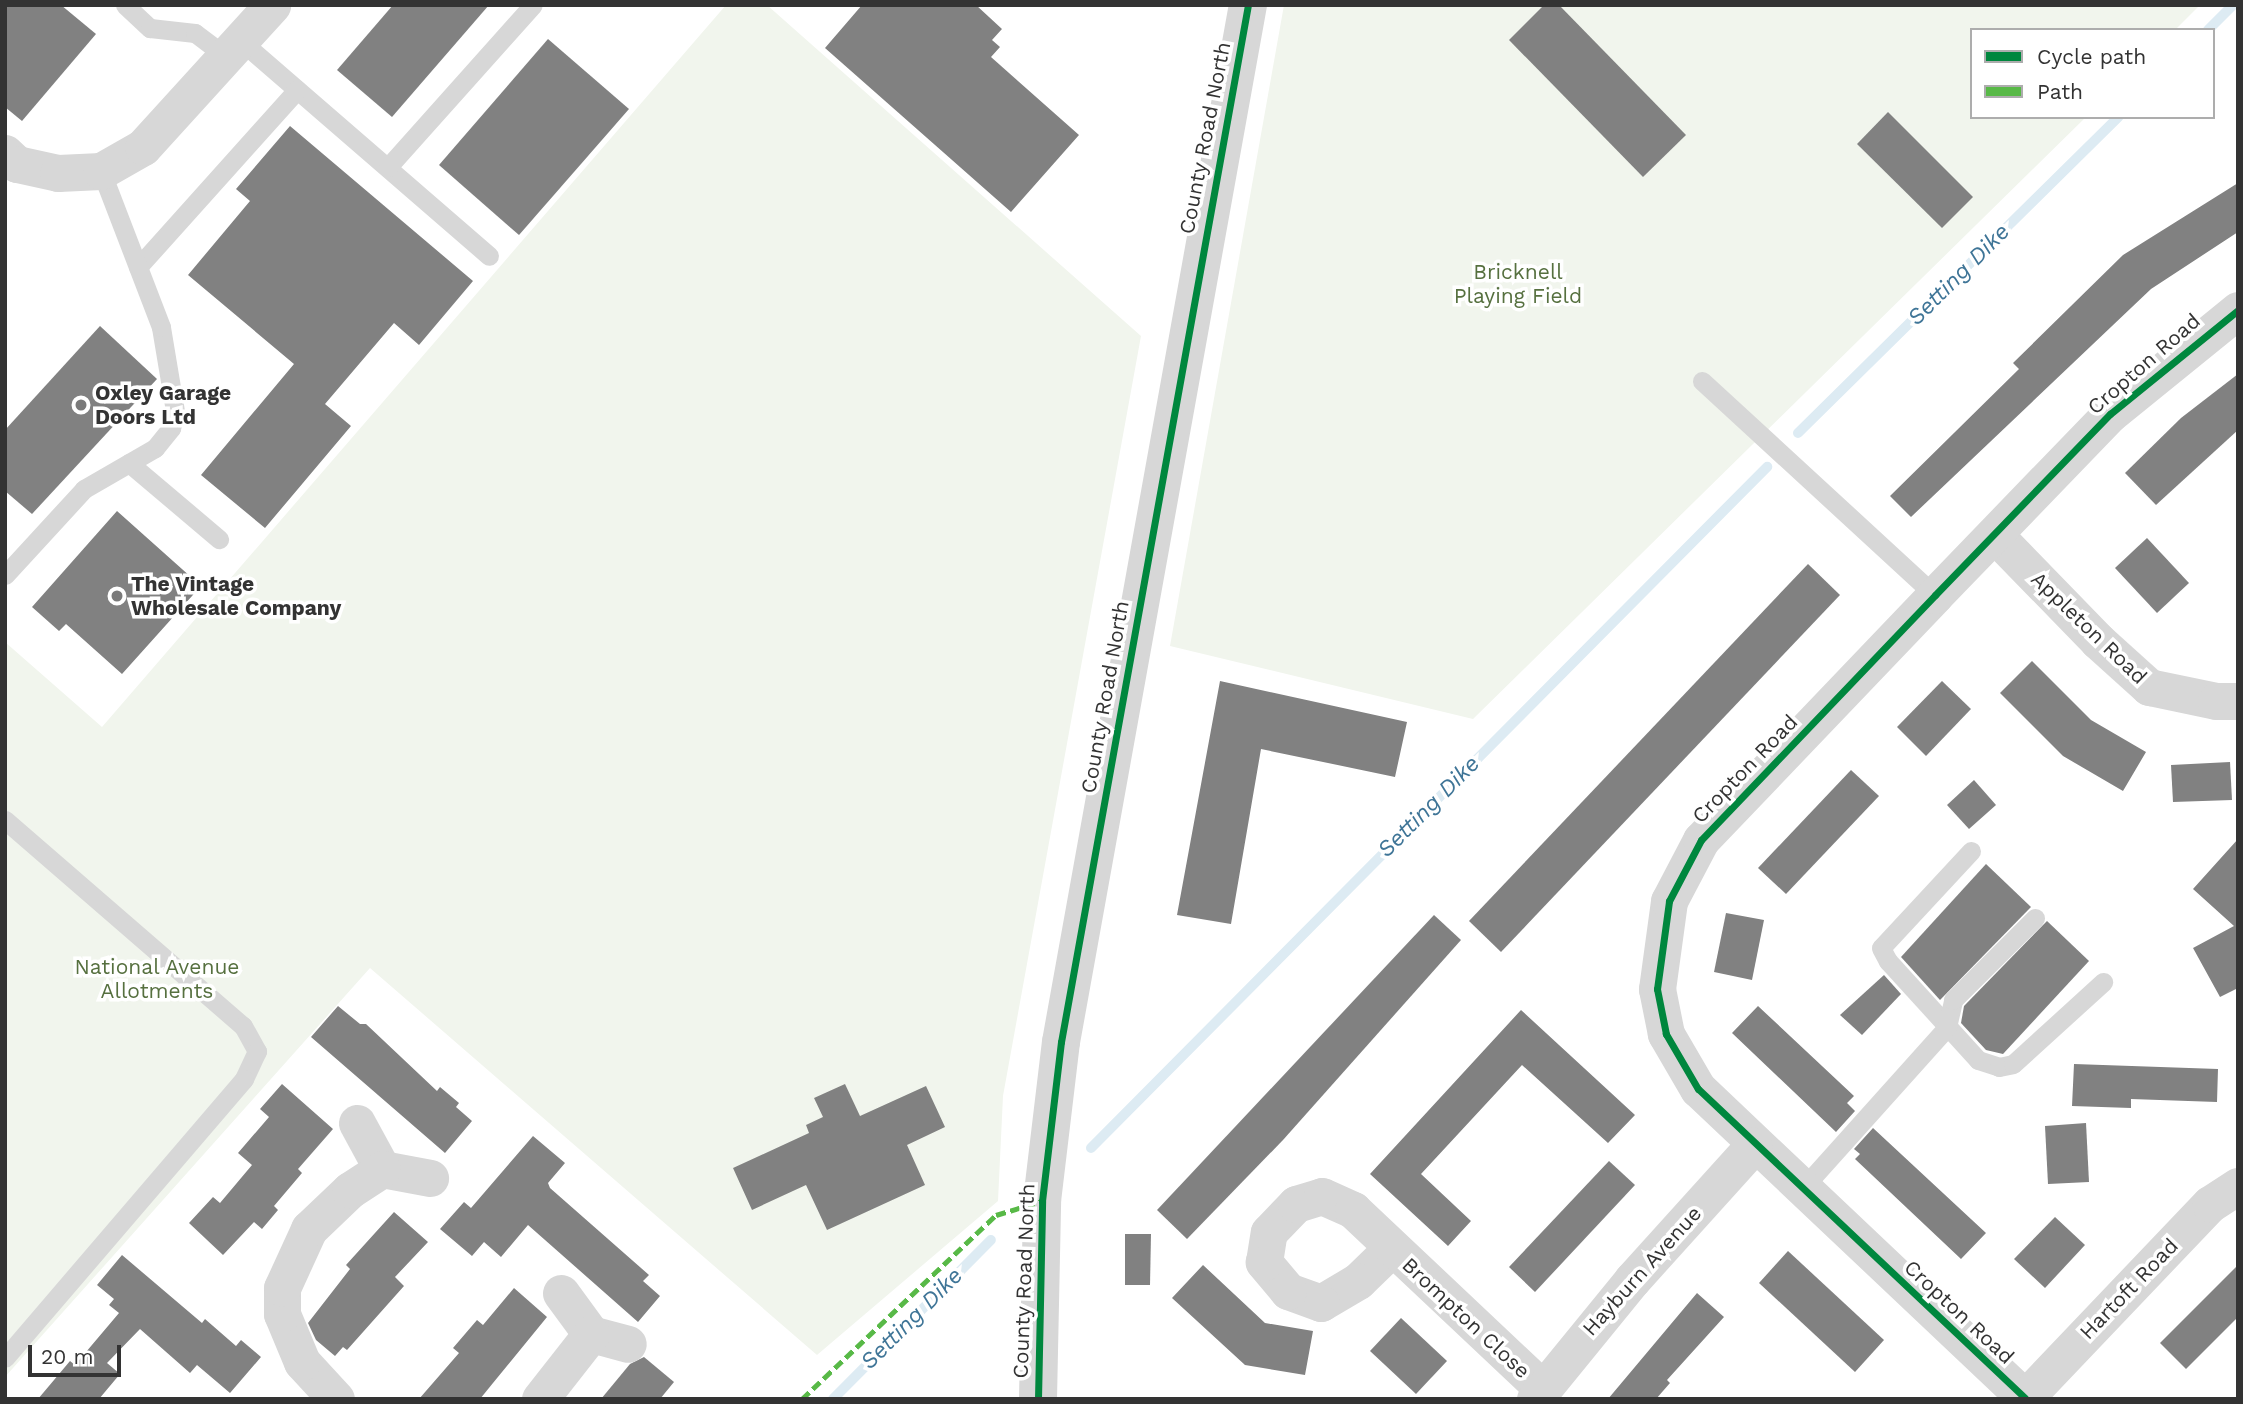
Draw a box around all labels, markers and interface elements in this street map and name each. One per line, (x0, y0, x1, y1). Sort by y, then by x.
legend (1970, 28, 2215, 119)
street label: County Road North (1174, 40, 1236, 236)
text: Cycle path (2037, 44, 2146, 69)
text: Path (2037, 79, 2083, 104)
water label: Setting Dike (1902, 218, 2016, 332)
park label: Bricknell Playing Field (1454, 259, 1582, 309)
street label: Cropton Road (2083, 308, 2205, 420)
place label: Oxley Garage Doors Ltd (95, 380, 232, 430)
marker: Oxley Garage Doors Ltd (73, 397, 89, 413)
street label: Appleton Road (2026, 566, 2152, 690)
place label: The Vintage Wholesale Company (131, 571, 341, 621)
marker: The Vintage Wholesale Company (109, 588, 125, 604)
street label: County Road North (1076, 598, 1134, 796)
street label: Cropton Road (1687, 710, 1803, 828)
water label: Setting Dike (1372, 750, 1486, 864)
park label: National Avenue Allotments (74, 954, 240, 1004)
street label: County Road North (1008, 1183, 1040, 1379)
street label: Hayburn Avenue (1577, 1201, 1707, 1341)
street label: Hartoft Road (2075, 1233, 2183, 1345)
street label: Brompton Close (1397, 1252, 1535, 1384)
street label: Cropton Road (1899, 1255, 2019, 1369)
water label: Setting Dike (855, 1262, 969, 1376)
scale bar (32, 1330, 124, 1374)
text: 20 m (41, 1344, 93, 1369)

